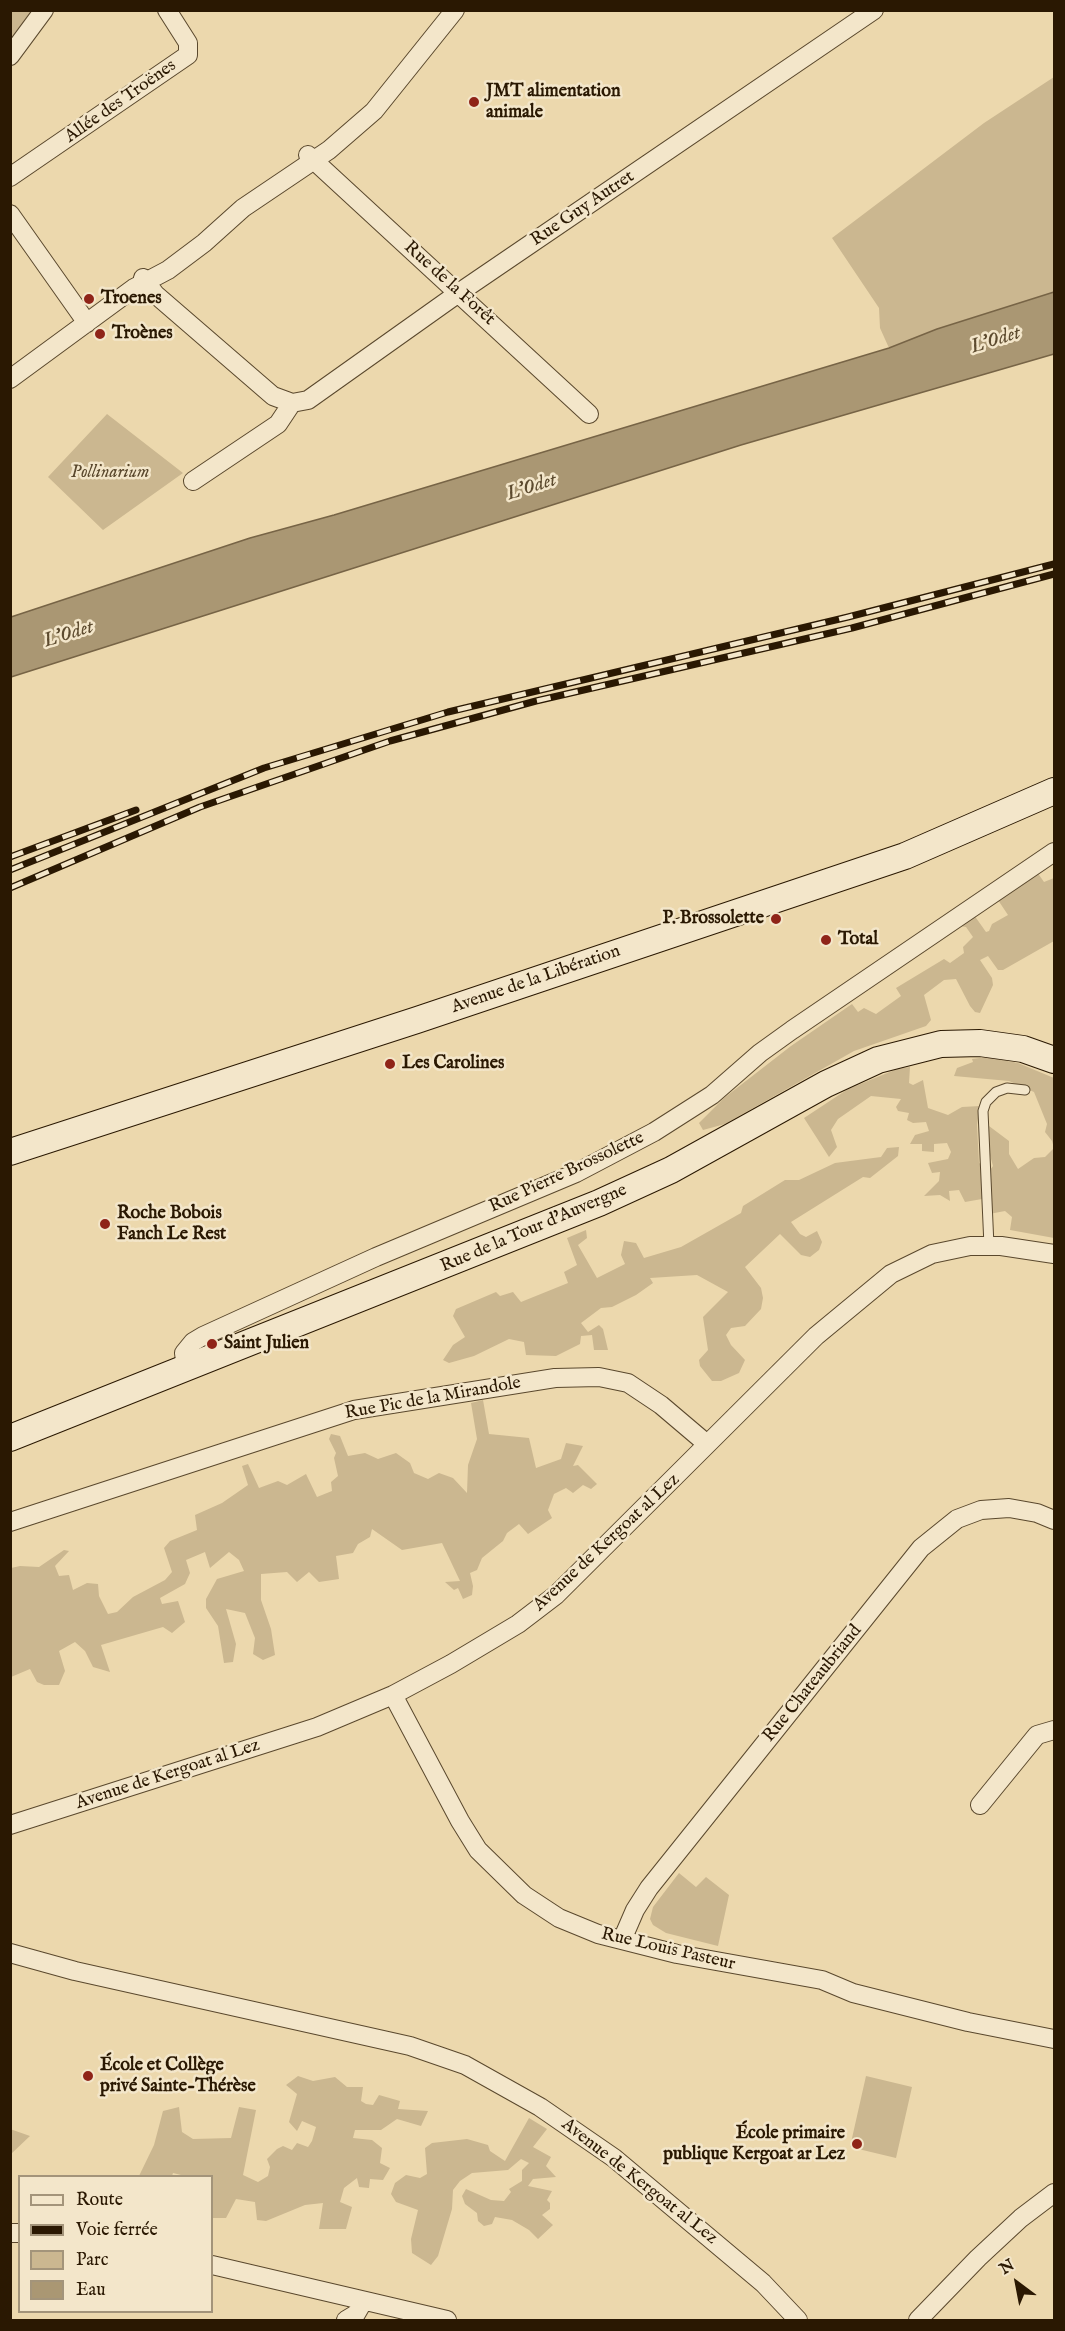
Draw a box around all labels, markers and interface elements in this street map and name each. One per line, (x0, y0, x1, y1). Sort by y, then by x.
street label: Allée des Troënes (61, 56, 181, 148)
place label: JMT alimentation animale (486, 81, 621, 124)
marker: JMT alimentation animale (467, 95, 481, 109)
street label: Rue Guy Autret (527, 166, 639, 252)
street label: Rue de la Forêt (399, 237, 499, 331)
place label: Troenes (101, 288, 161, 310)
marker: Troenes (82, 292, 96, 306)
water label: L'Odet (968, 322, 1024, 360)
place label: Troènes (112, 323, 172, 345)
marker: Troènes (93, 327, 107, 341)
park label: Pollinarium (71, 462, 149, 484)
water label: L'Odet (504, 469, 560, 507)
water label: L'Odet (41, 616, 97, 654)
place label: P. Brossolette (662, 908, 764, 930)
marker: P. Brossolette (769, 912, 783, 926)
place label: Total (838, 929, 878, 951)
marker: Total (819, 933, 833, 947)
street label: Avenue de la Libération (449, 941, 623, 1019)
place label: Les Carolines (402, 1053, 504, 1075)
marker: Les Carolines (383, 1057, 397, 1071)
street label: Rue Pierre Brossolette (486, 1128, 648, 1218)
street label: Rue de la Tour d'Auvergne (438, 1180, 630, 1278)
place label: Roche Bobois Fanch Le Rest (117, 1203, 226, 1246)
marker: Roche Bobois Fanch Le Rest (98, 1217, 112, 1231)
place label: Saint Julien (224, 1333, 309, 1355)
marker: Saint Julien (205, 1337, 219, 1351)
street label: Rue Pic de la Mirandole (343, 1373, 523, 1425)
street label: Avenue de Kergoat al Lez (529, 1470, 685, 1616)
street label: Rue Chateaubriand (759, 1621, 867, 1747)
street label: Avenue de Kergoat al Lez (73, 1735, 263, 1815)
street label: Rue Louis Pasteur (599, 1924, 737, 1976)
place label: École et Collège privé Sainte-Thérèse (100, 2055, 256, 2098)
marker: École et Collège privé Sainte-Thérèse (81, 2069, 95, 2083)
street label: Avenue de Kergoat al Lez (557, 2114, 721, 2250)
place label: École primaire publique Kergoat ar Lez (663, 2123, 845, 2166)
marker: École primaire publique Kergoat ar Lez (850, 2137, 864, 2151)
legend (18, 2175, 213, 2313)
text: Route (76, 2189, 123, 2212)
text: Voie ferrée (76, 2219, 158, 2242)
text: Parc (76, 2249, 108, 2272)
north arrow (987, 2253, 1047, 2313)
text: N (996, 2256, 1019, 2280)
text: Eau (76, 2279, 106, 2302)

